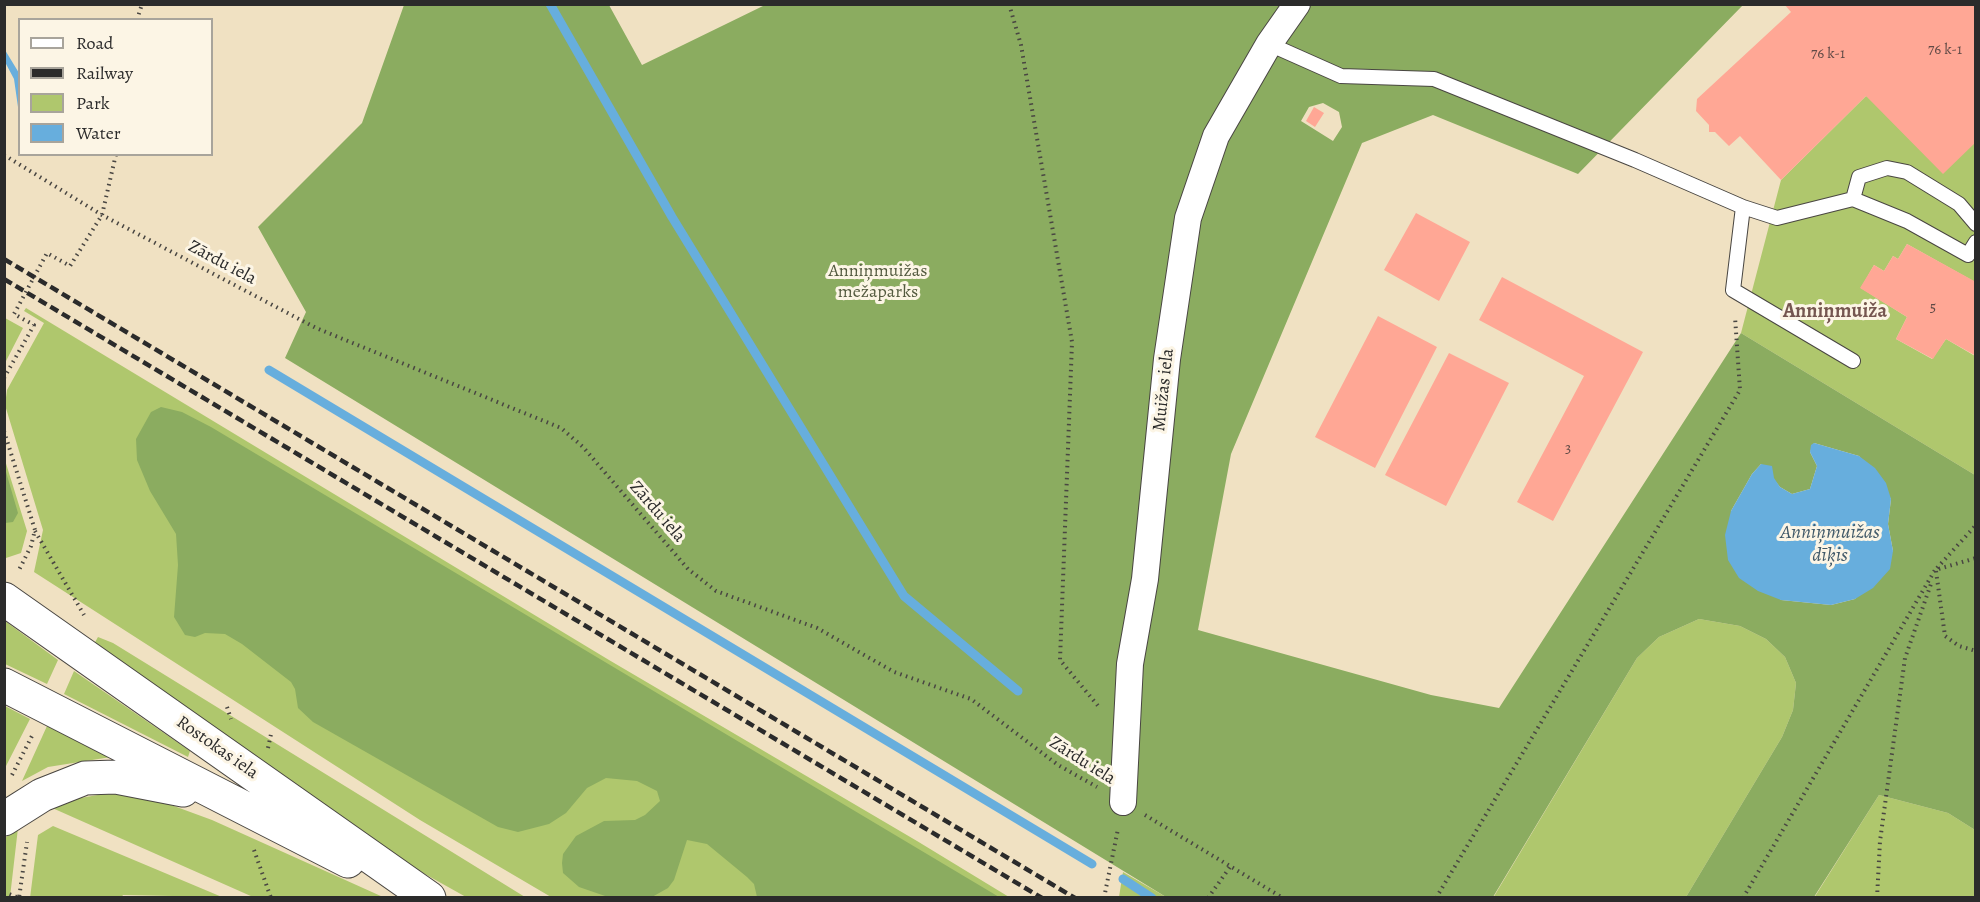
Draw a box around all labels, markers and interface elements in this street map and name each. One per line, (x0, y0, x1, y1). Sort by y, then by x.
legend (18, 18, 213, 156)
text: Road (76, 31, 113, 55)
house number: 76 k-1 (1928, 41, 1962, 59)
house number: 76 k-1 (1811, 45, 1845, 63)
text: Railway (76, 61, 133, 85)
text: Park (76, 91, 110, 115)
text: Water (76, 121, 121, 145)
street label: Zārdu iela (184, 236, 260, 290)
park label: Anniņmuižas mežaparks (829, 261, 927, 304)
house number: 5 (1930, 299, 1936, 317)
district label: Anniņmuiža (1783, 300, 1887, 324)
street label: Muižas iela (1149, 348, 1179, 432)
house number: 3 (1565, 440, 1571, 458)
street label: Zārdu iela (625, 477, 689, 547)
water label: Anniņmuižas dīķis (1780, 521, 1880, 568)
street label: Rostokas iela (172, 712, 262, 784)
street label: Zārdu iela (1045, 732, 1119, 790)

